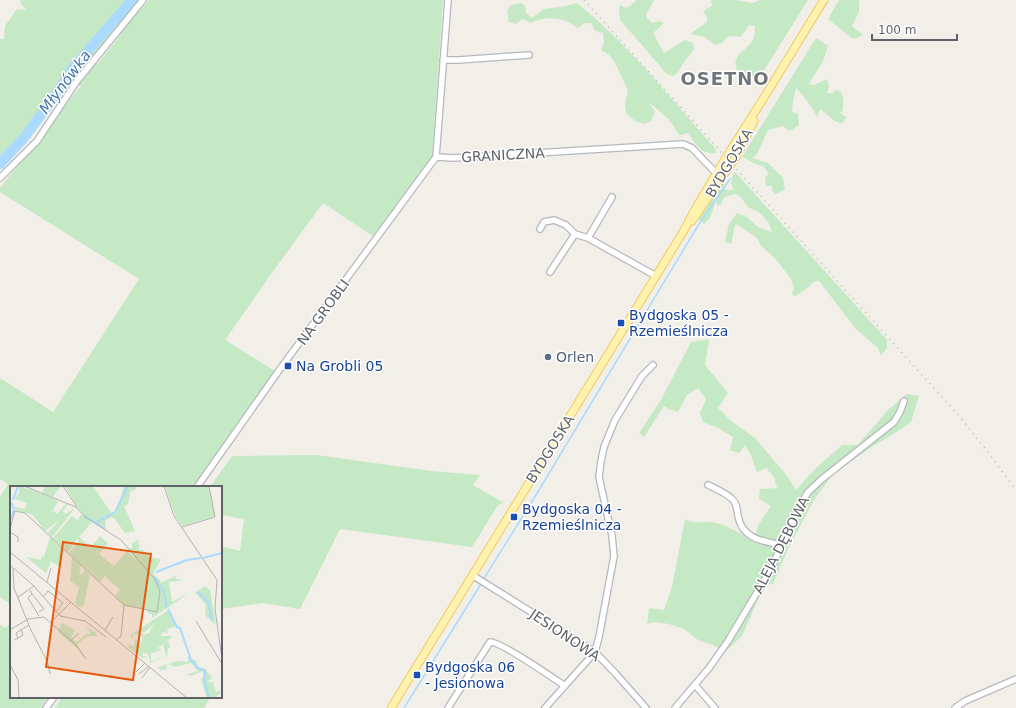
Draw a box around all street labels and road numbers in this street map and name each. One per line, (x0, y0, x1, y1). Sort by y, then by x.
street label: BYDGOSKA (702, 125, 756, 200)
street label: GRANICZNA (461, 145, 546, 165)
street label: NA GROBLI (294, 276, 352, 348)
street label: BYDGOSKA (523, 412, 578, 486)
street label: ALEJA DĘBOWA (750, 493, 813, 596)
street label: JESIONOWA (526, 605, 603, 665)

